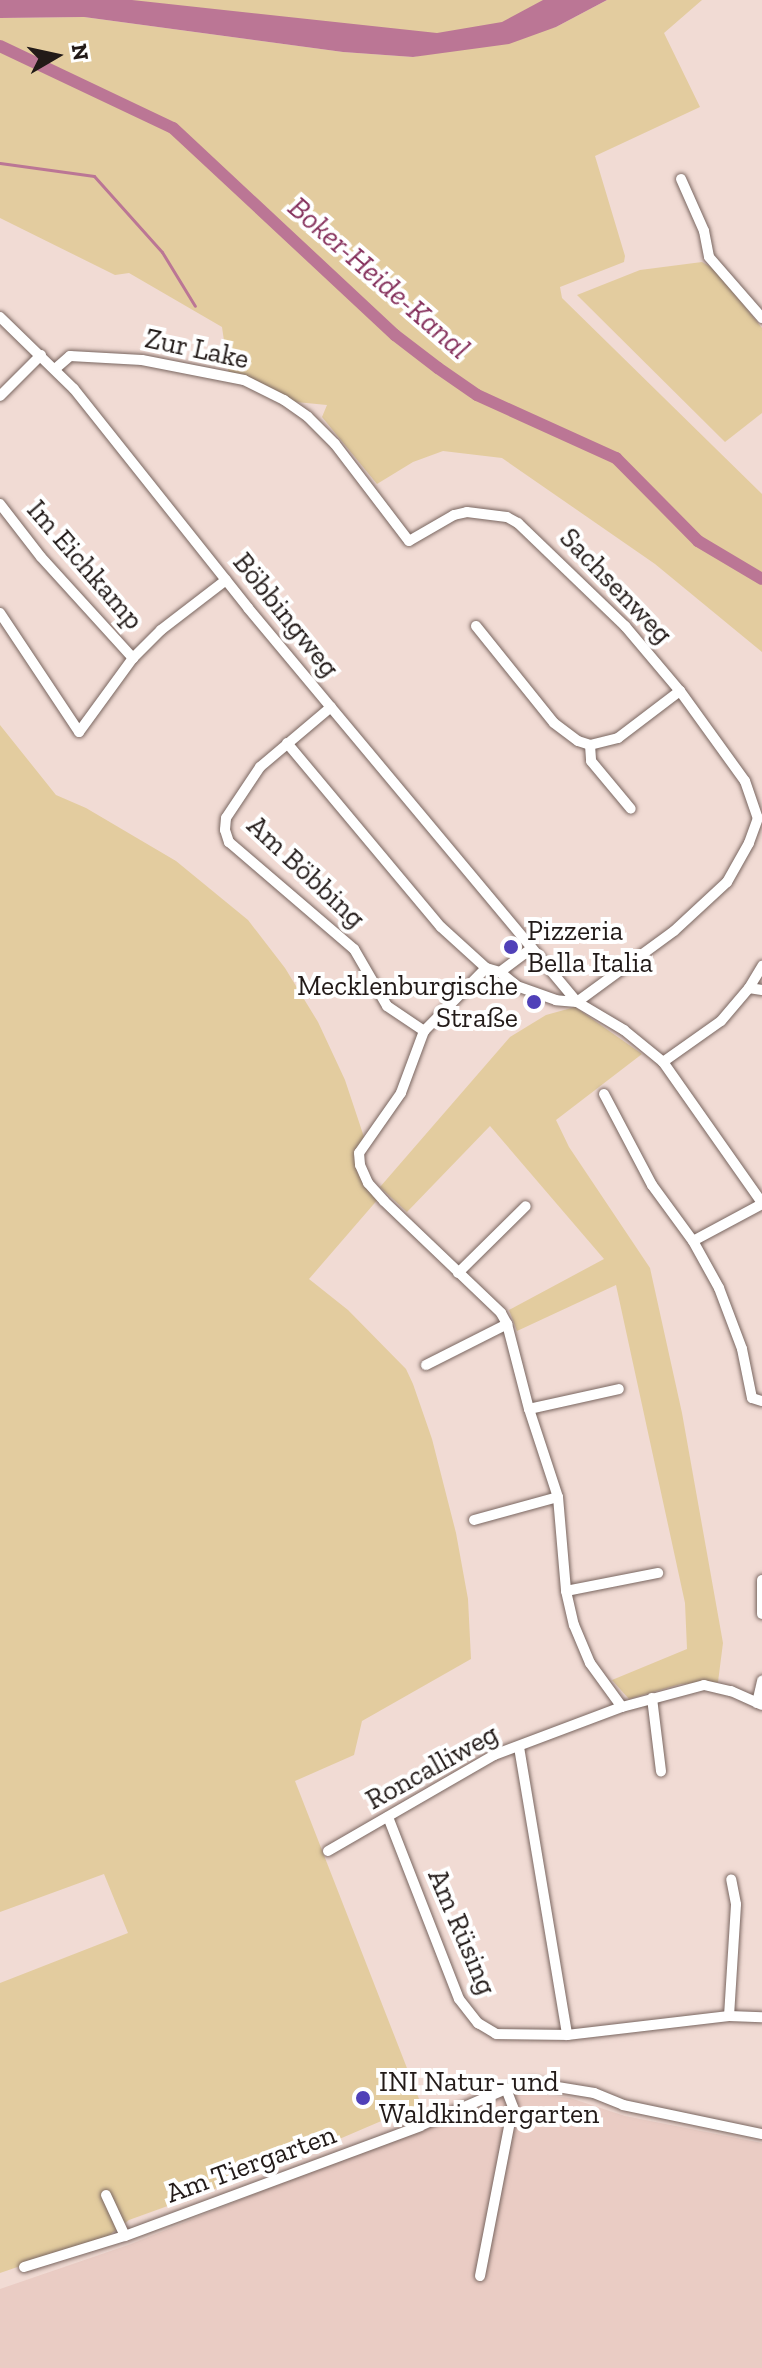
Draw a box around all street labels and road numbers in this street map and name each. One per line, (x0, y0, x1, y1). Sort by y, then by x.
street label: Zur Lake (142, 322, 252, 376)
street label: Im Eichkamp (20, 494, 150, 636)
street label: Sachsenweg (553, 521, 679, 651)
street label: Böbbingweg (226, 546, 346, 684)
street label: Am Böbbing (240, 809, 372, 935)
street label: Roncalliweg (360, 1717, 504, 1817)
street label: Am Rüsing (421, 1864, 503, 2000)
street label: Am Tiergarten (161, 2118, 341, 2210)

